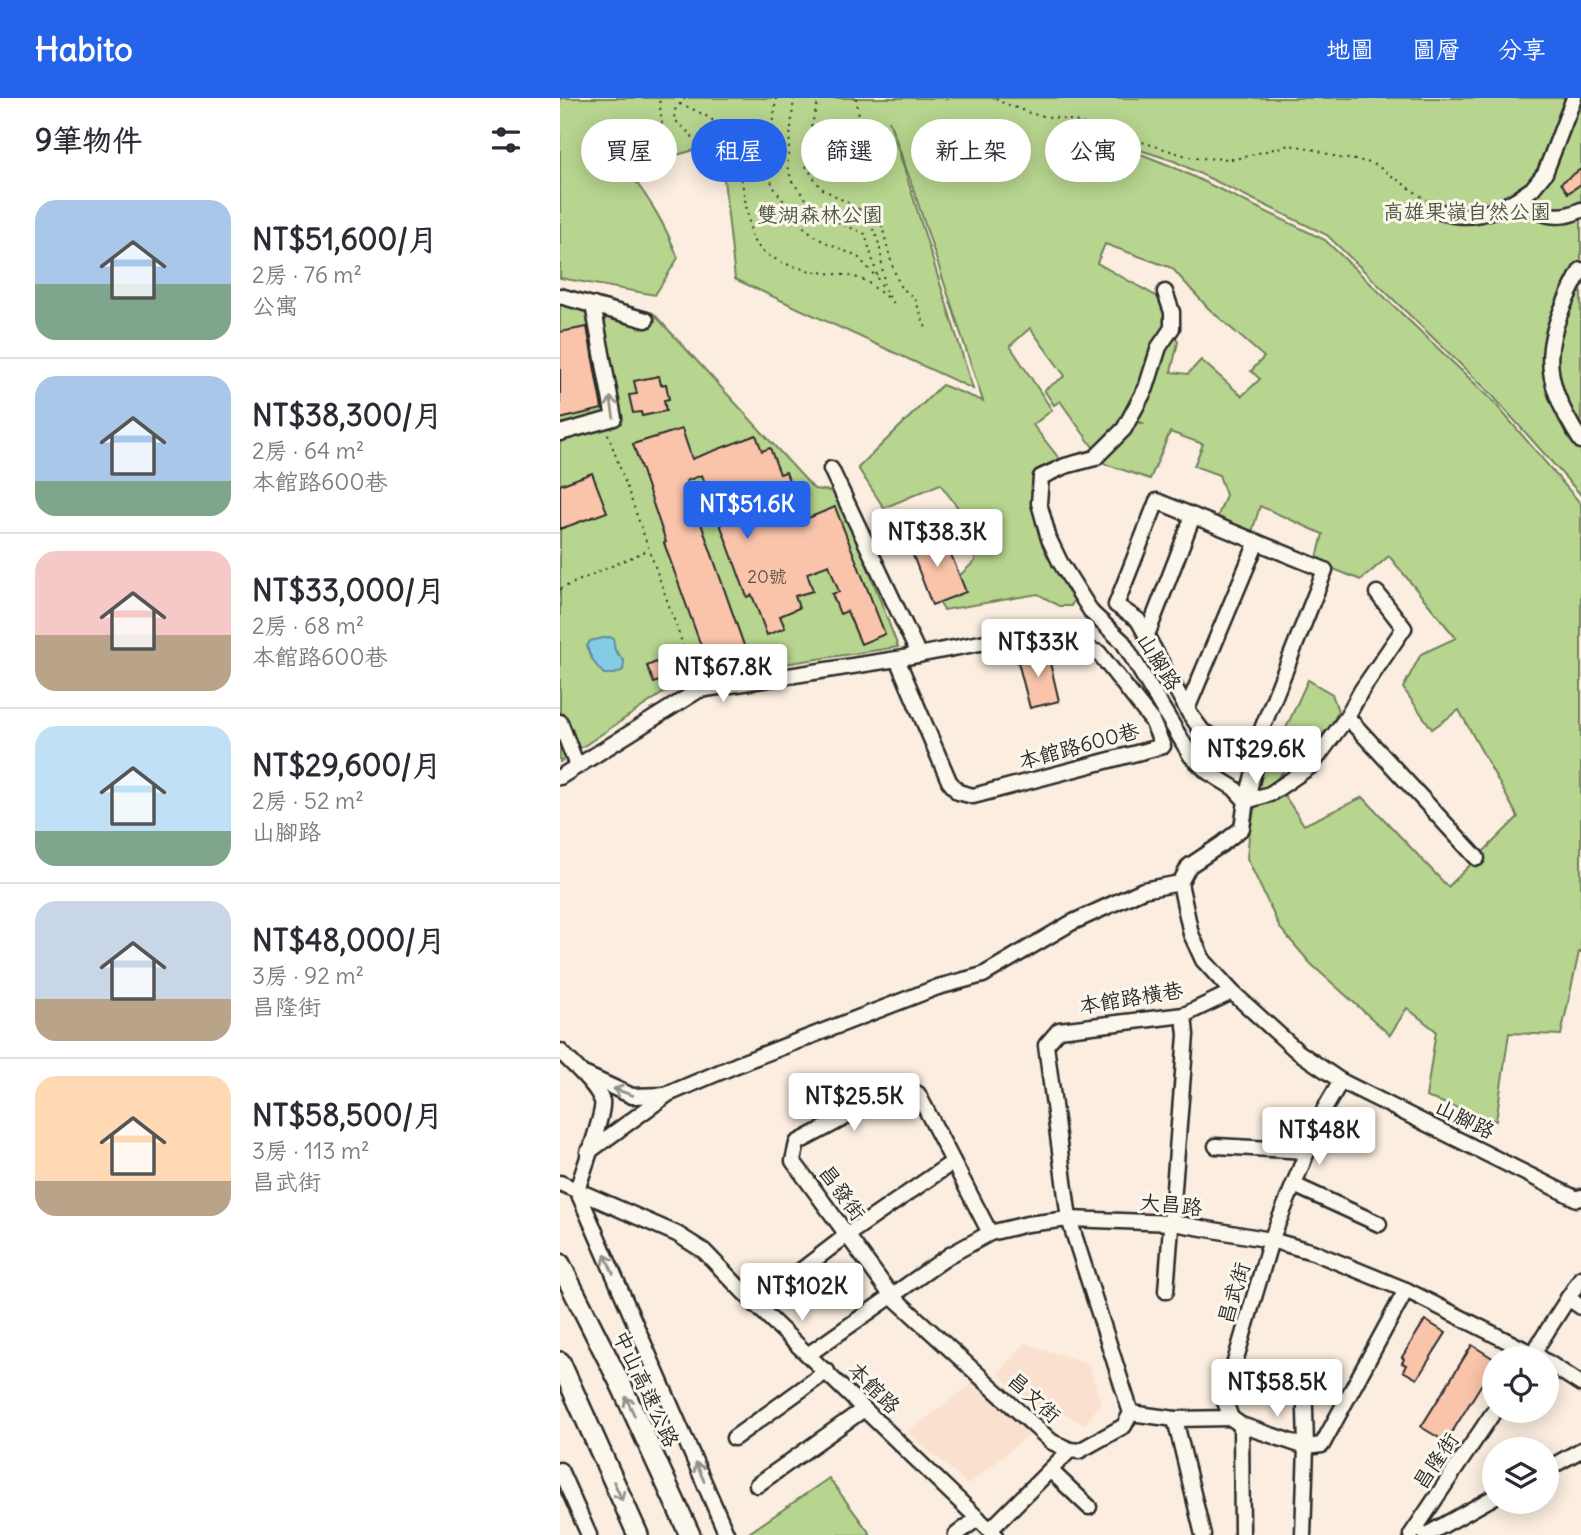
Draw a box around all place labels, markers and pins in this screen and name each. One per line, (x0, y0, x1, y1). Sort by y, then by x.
pin: NT$51.6K (675, 482, 819, 541)
pin: NT$38.3K (865, 510, 1009, 569)
pin: NT$33K (981, 620, 1095, 679)
pin: NT$67.8K (651, 644, 795, 704)
pin: NT$29.6K (1184, 726, 1328, 786)
pin: NT$25.5K (782, 1074, 926, 1133)
pin: NT$48K (1262, 1108, 1376, 1167)
pin: NT$102K (737, 1264, 867, 1323)
pin: NT$58.5K (1205, 1360, 1349, 1419)

